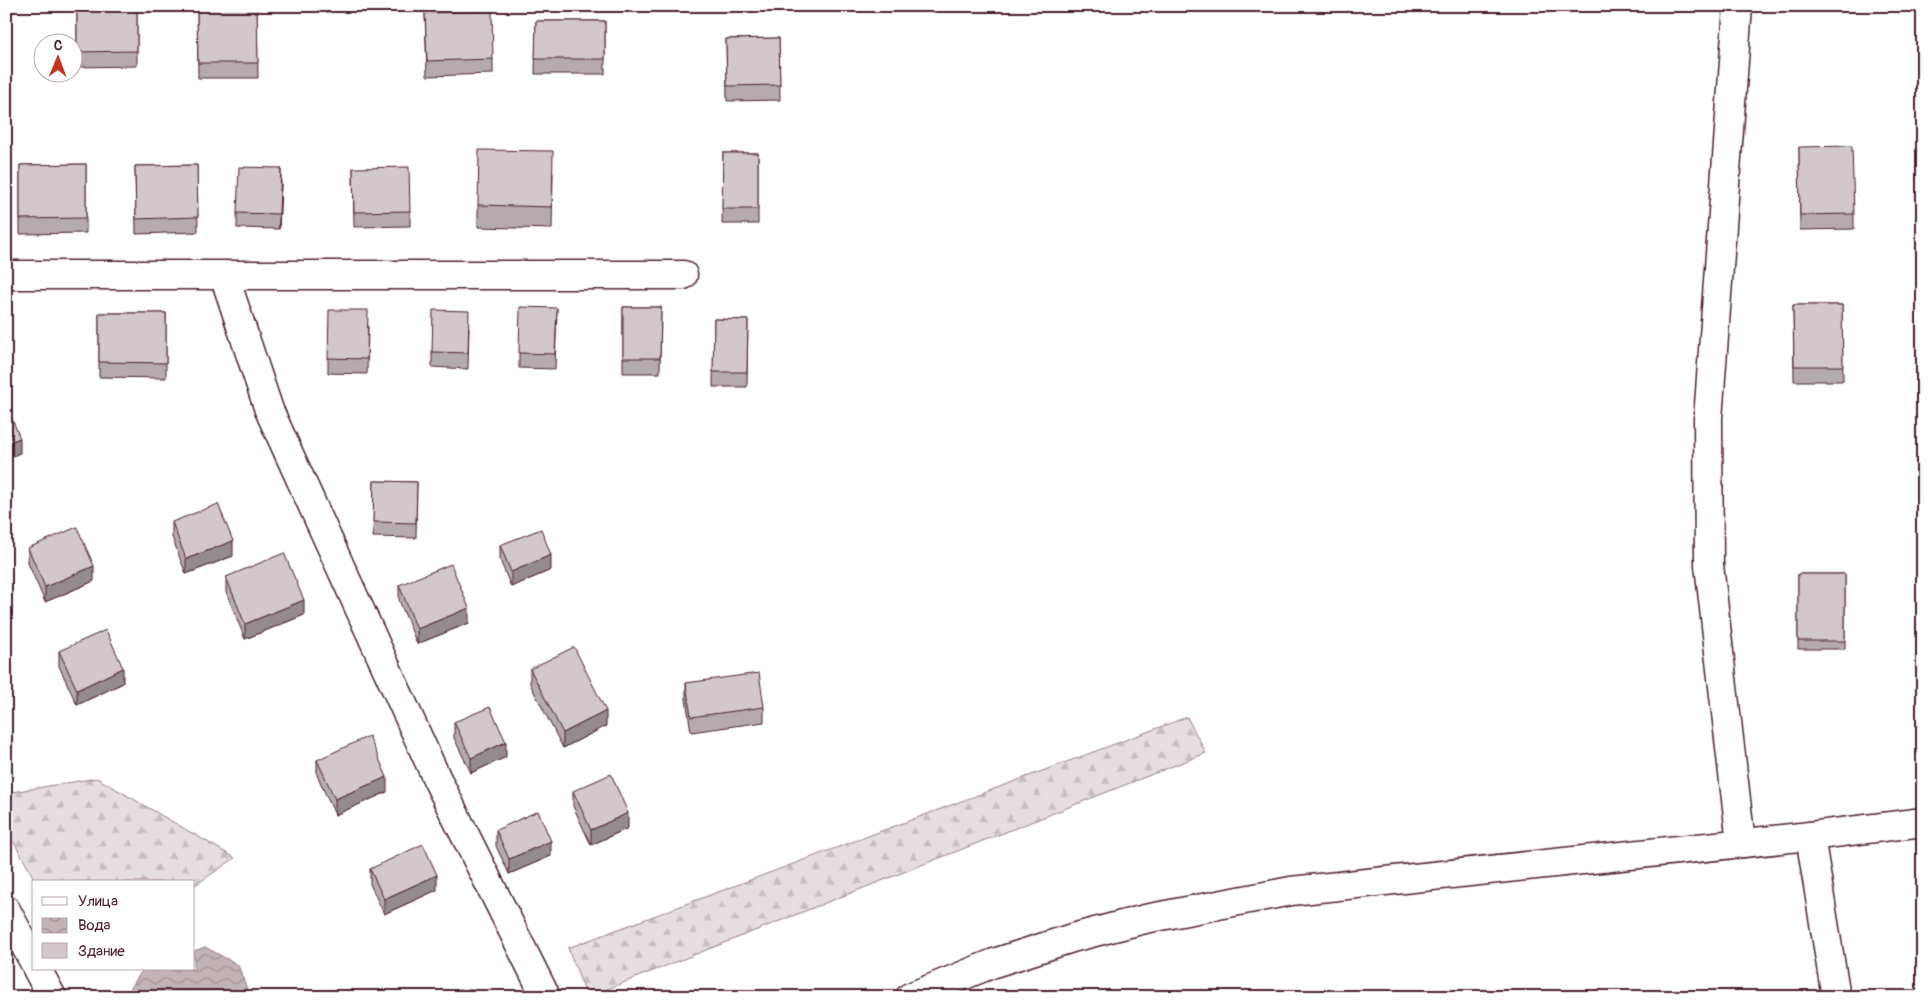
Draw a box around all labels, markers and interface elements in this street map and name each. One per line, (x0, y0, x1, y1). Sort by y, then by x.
north arrow (32, 32, 82, 82)
text: С (54, 37, 63, 54)
legend (32, 880, 195, 970)
text: Улица (78, 892, 118, 911)
text: Вода (78, 916, 111, 935)
text: Здание (78, 942, 125, 961)

